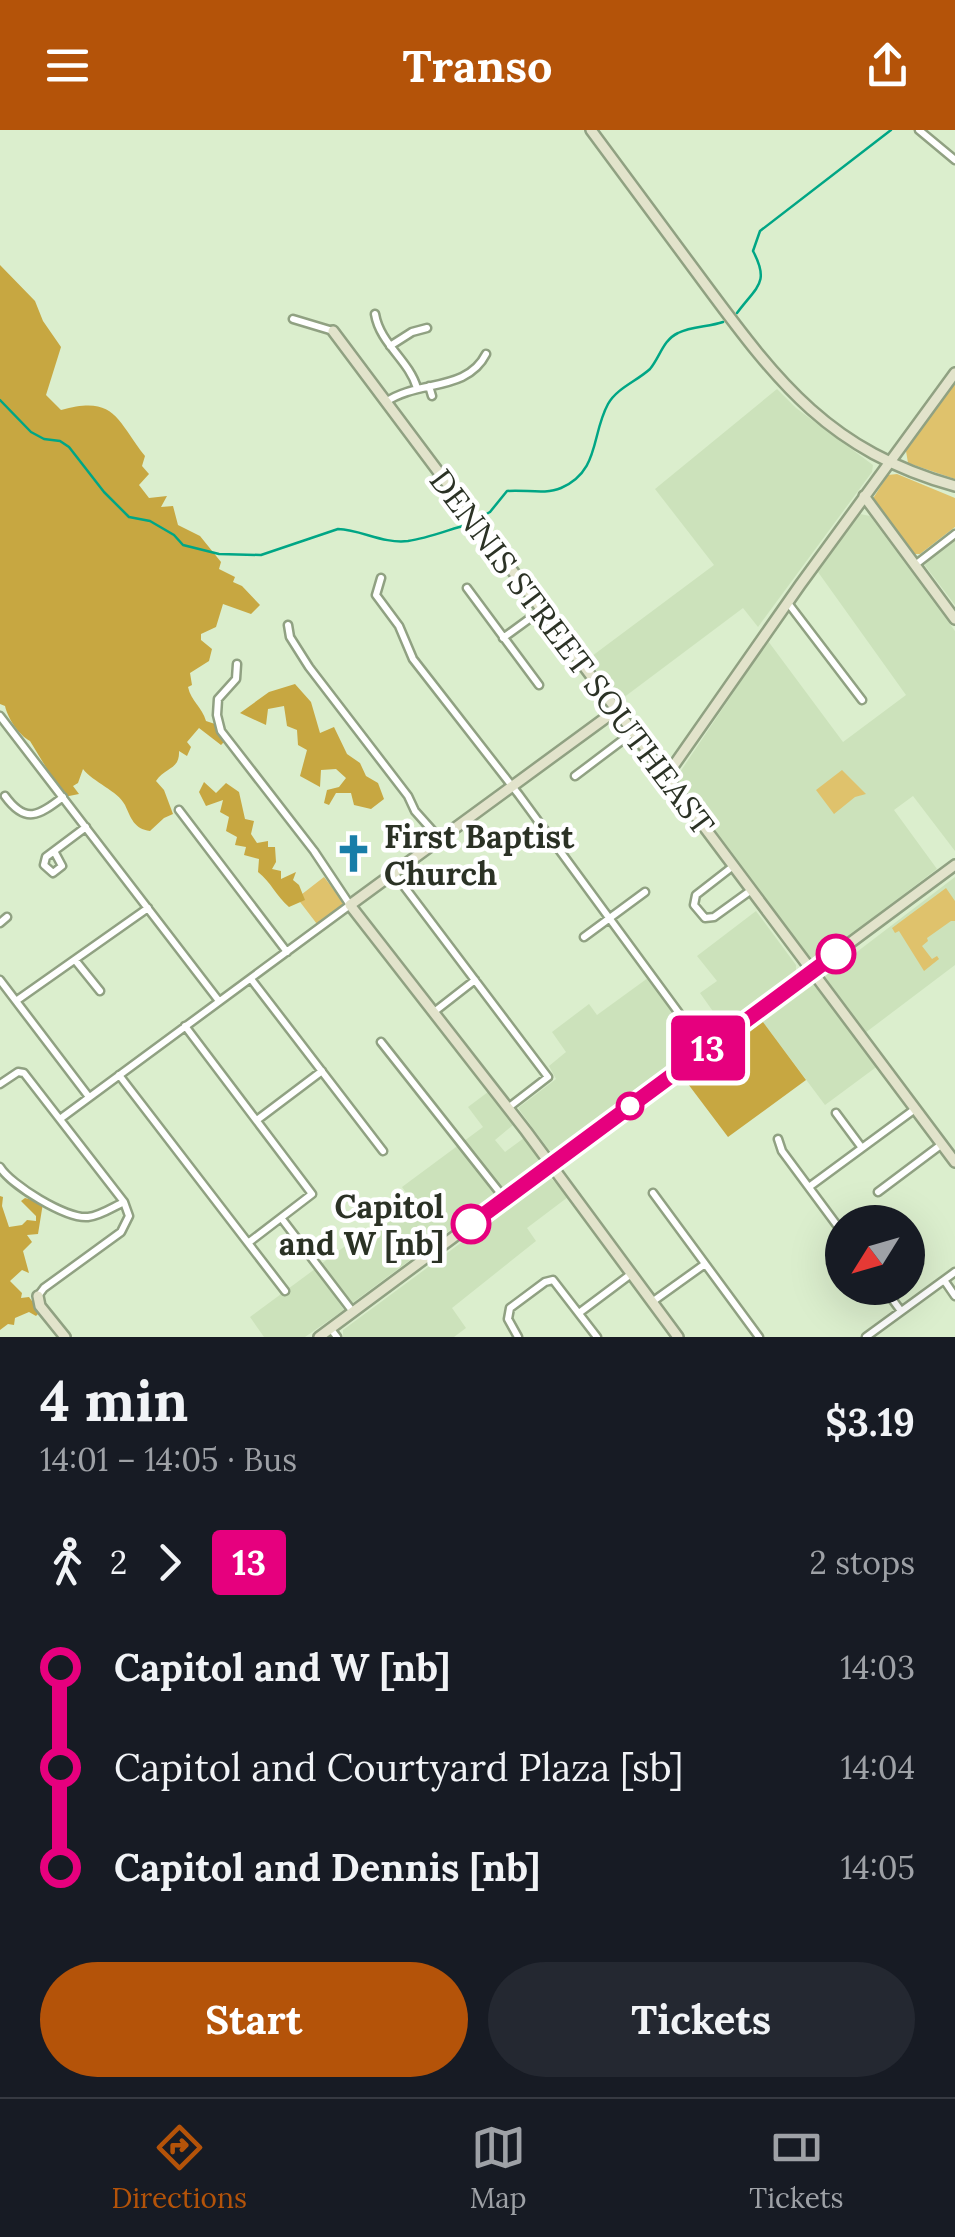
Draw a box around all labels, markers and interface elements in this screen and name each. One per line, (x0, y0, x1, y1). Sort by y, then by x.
text: Transo (402, 37, 553, 94)
icon: menu (40, 38, 95, 93)
icon: share (860, 38, 915, 93)
street label: DENNIS STREET SOUTHEAST (421, 461, 723, 843)
place label: First Baptist Church (384, 816, 575, 894)
church icon: First Baptist Church (333, 833, 375, 875)
unlabelled marker (817, 935, 855, 973)
line badge: 13 (663, 1016, 753, 1080)
text: 13 (691, 1026, 725, 1071)
unlabelled marker (617, 1093, 643, 1119)
place label: Capitol and W [nb] (279, 1186, 444, 1264)
marker: Capitol and W [nb] (452, 1205, 490, 1243)
north arrow (825, 1205, 925, 1305)
map controls (825, 1205, 925, 1305)
text: 4 min (40, 1366, 188, 1436)
text: $3.19 (825, 1398, 915, 1446)
text: 14:01 – 14:05 · Bus (40, 1439, 297, 1480)
icon: walk (40, 1535, 95, 1590)
icon: forward (142, 1535, 197, 1590)
text: 13 (232, 1540, 266, 1585)
text: 2 (110, 1542, 127, 1583)
text: 2 stops (810, 1542, 915, 1583)
text: Capitol and W [nb] (114, 1643, 450, 1691)
text: 14:03 (840, 1647, 915, 1688)
text: Capitol and Courtyard Plaza [sb] (114, 1743, 683, 1791)
text: 14:04 (841, 1747, 915, 1788)
text: Capitol and Dennis [nb] (114, 1843, 540, 1891)
text: 14:05 (841, 1847, 915, 1888)
button: Start (40, 1962, 468, 2077)
button: Tickets (488, 1962, 915, 2077)
tab: Directions (111, 2120, 247, 2216)
tab: Map (470, 2120, 527, 2216)
tab: Tickets (749, 2120, 844, 2216)

